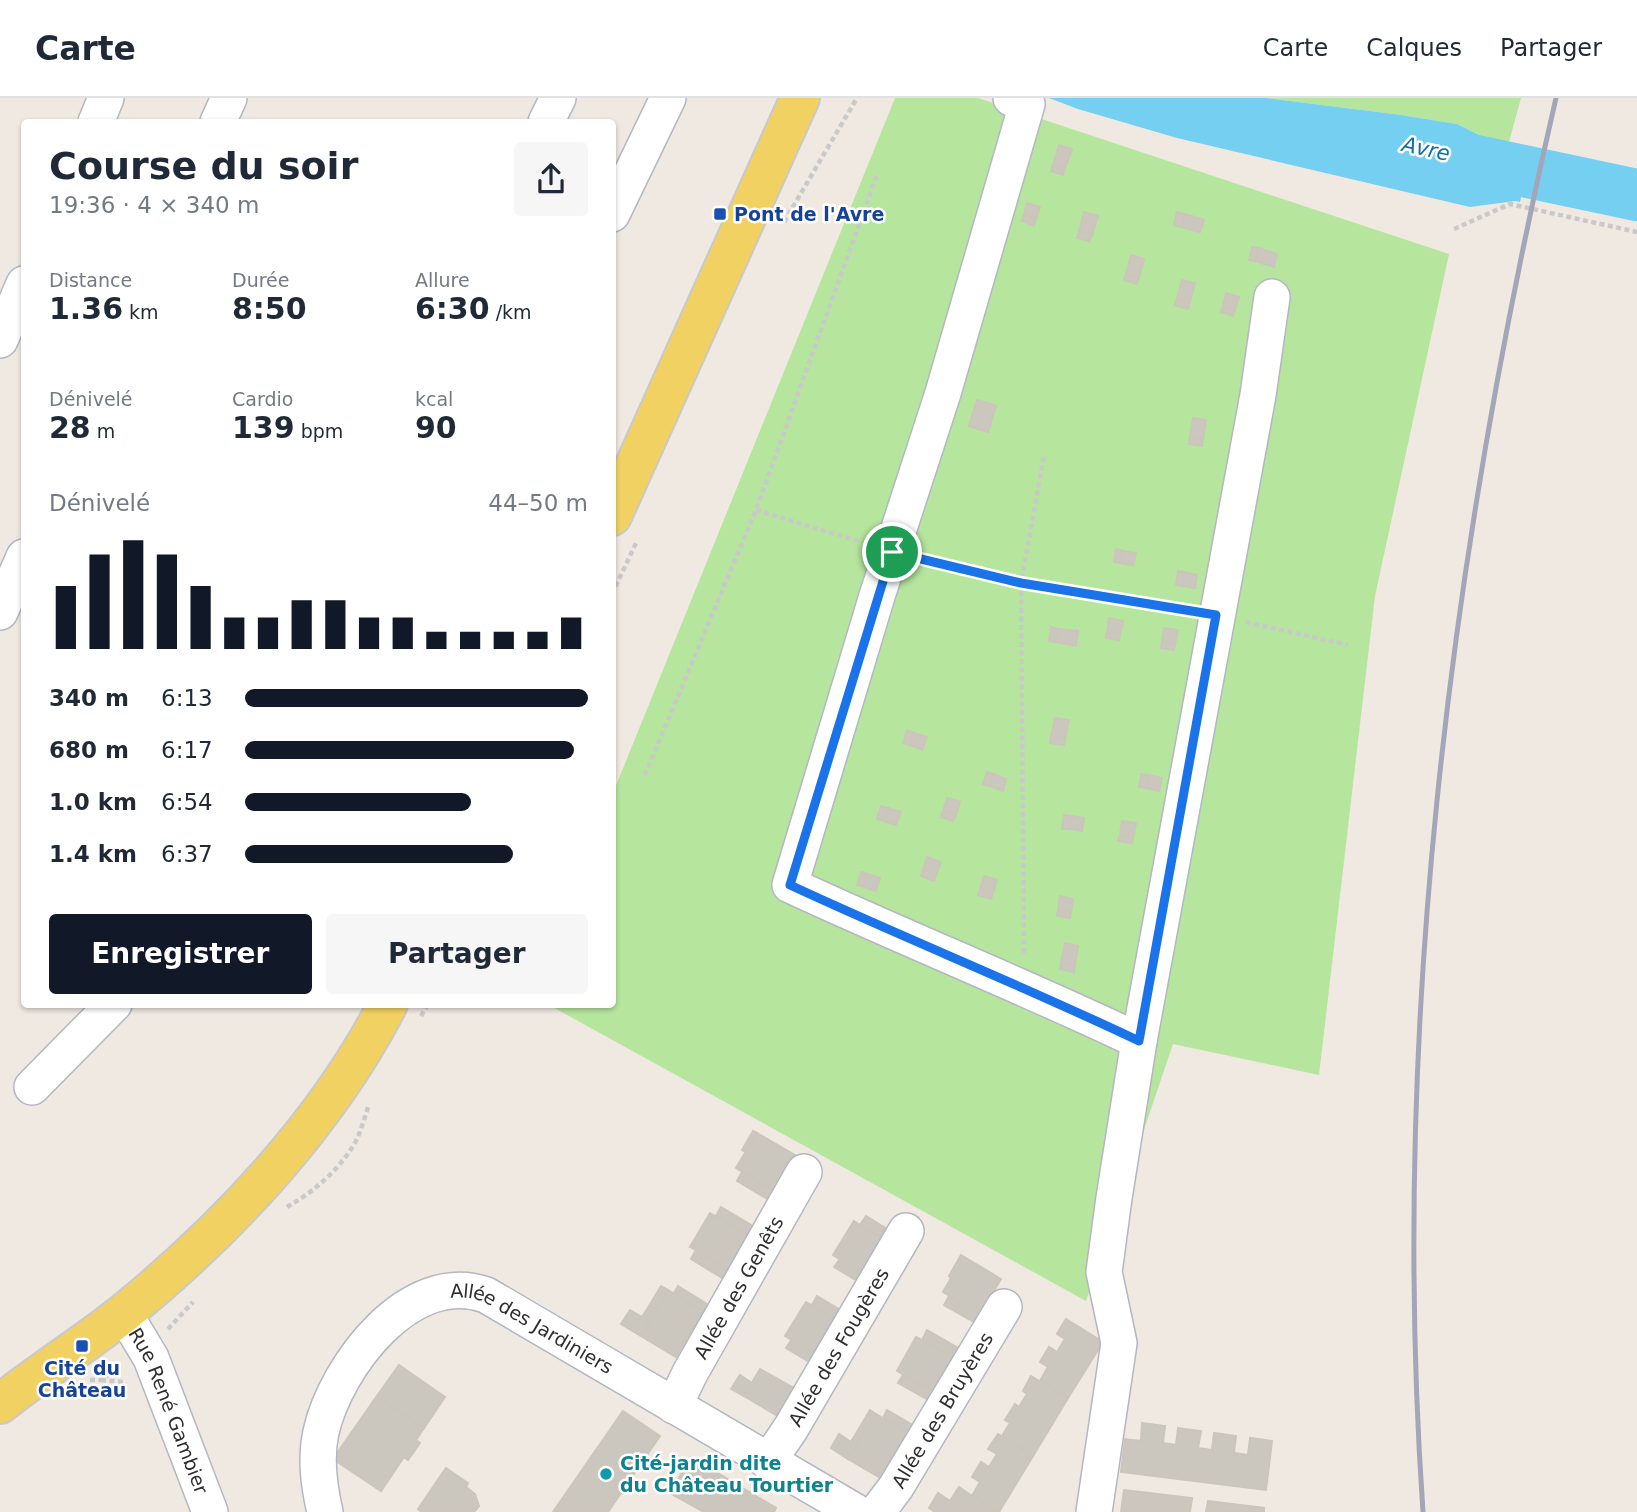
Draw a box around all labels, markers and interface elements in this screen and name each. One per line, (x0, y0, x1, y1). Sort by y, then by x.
text: Carte (35, 29, 136, 68)
text: Carte (1263, 34, 1328, 62)
text: Calques (1366, 34, 1462, 62)
text: Partager (1500, 34, 1602, 62)
water label: Avre (1398, 132, 1452, 166)
button: share (514, 142, 588, 216)
text: Course du soir (49, 144, 358, 188)
text: 19:36 · 4 × 340 m (49, 192, 259, 218)
place label: Pont de l'Avre (734, 203, 884, 225)
marker: Pont de l'Avre (712, 206, 728, 222)
text: Distance (49, 269, 132, 291)
text: Durée (232, 269, 289, 291)
text: Allure (415, 269, 470, 291)
text: 1.36 (49, 291, 123, 326)
text: 8:50 (232, 291, 307, 326)
text: 6:30 (415, 291, 490, 326)
text: km (123, 301, 159, 323)
text: /km (490, 301, 532, 323)
text: Dénivelé (49, 388, 133, 410)
text: Cardio (232, 388, 293, 410)
text: kcal (415, 388, 453, 410)
text: 28 (49, 410, 91, 445)
text: 139 (232, 410, 295, 445)
text: 90 (415, 410, 457, 445)
text: m (91, 420, 115, 442)
text: bpm (295, 420, 343, 442)
text: Dénivelé (49, 490, 150, 516)
text: 44–50 m (488, 490, 588, 516)
pin (862, 522, 922, 582)
icon: arrive (873, 533, 911, 571)
text: 340 m (49, 685, 129, 711)
text: 6:13 (161, 685, 213, 711)
text: 680 m (49, 737, 129, 763)
text: 6:17 (161, 737, 213, 763)
text: 1.0 km (49, 789, 137, 815)
text: 6:54 (161, 789, 213, 815)
text: 1.4 km (49, 841, 137, 867)
text: 6:37 (161, 841, 213, 867)
button: Enregistrer (49, 914, 312, 994)
button: Partager (326, 914, 588, 994)
street label: Allée des Genêts (689, 1212, 788, 1363)
street label: Allée des Fougères (784, 1264, 893, 1430)
street label: Allée des Jardiniers (450, 1279, 617, 1378)
street label: Rue René Gambier (124, 1324, 213, 1497)
street label: Allée des Bruyères (887, 1328, 997, 1492)
marker: Cité du Château (74, 1338, 90, 1354)
place label: Cité du Château (38, 1357, 126, 1401)
place label: Cité-jardin dite du Château Tourtier (620, 1452, 834, 1496)
marker: Cité-jardin dite du Château Tourtier (598, 1466, 614, 1482)

